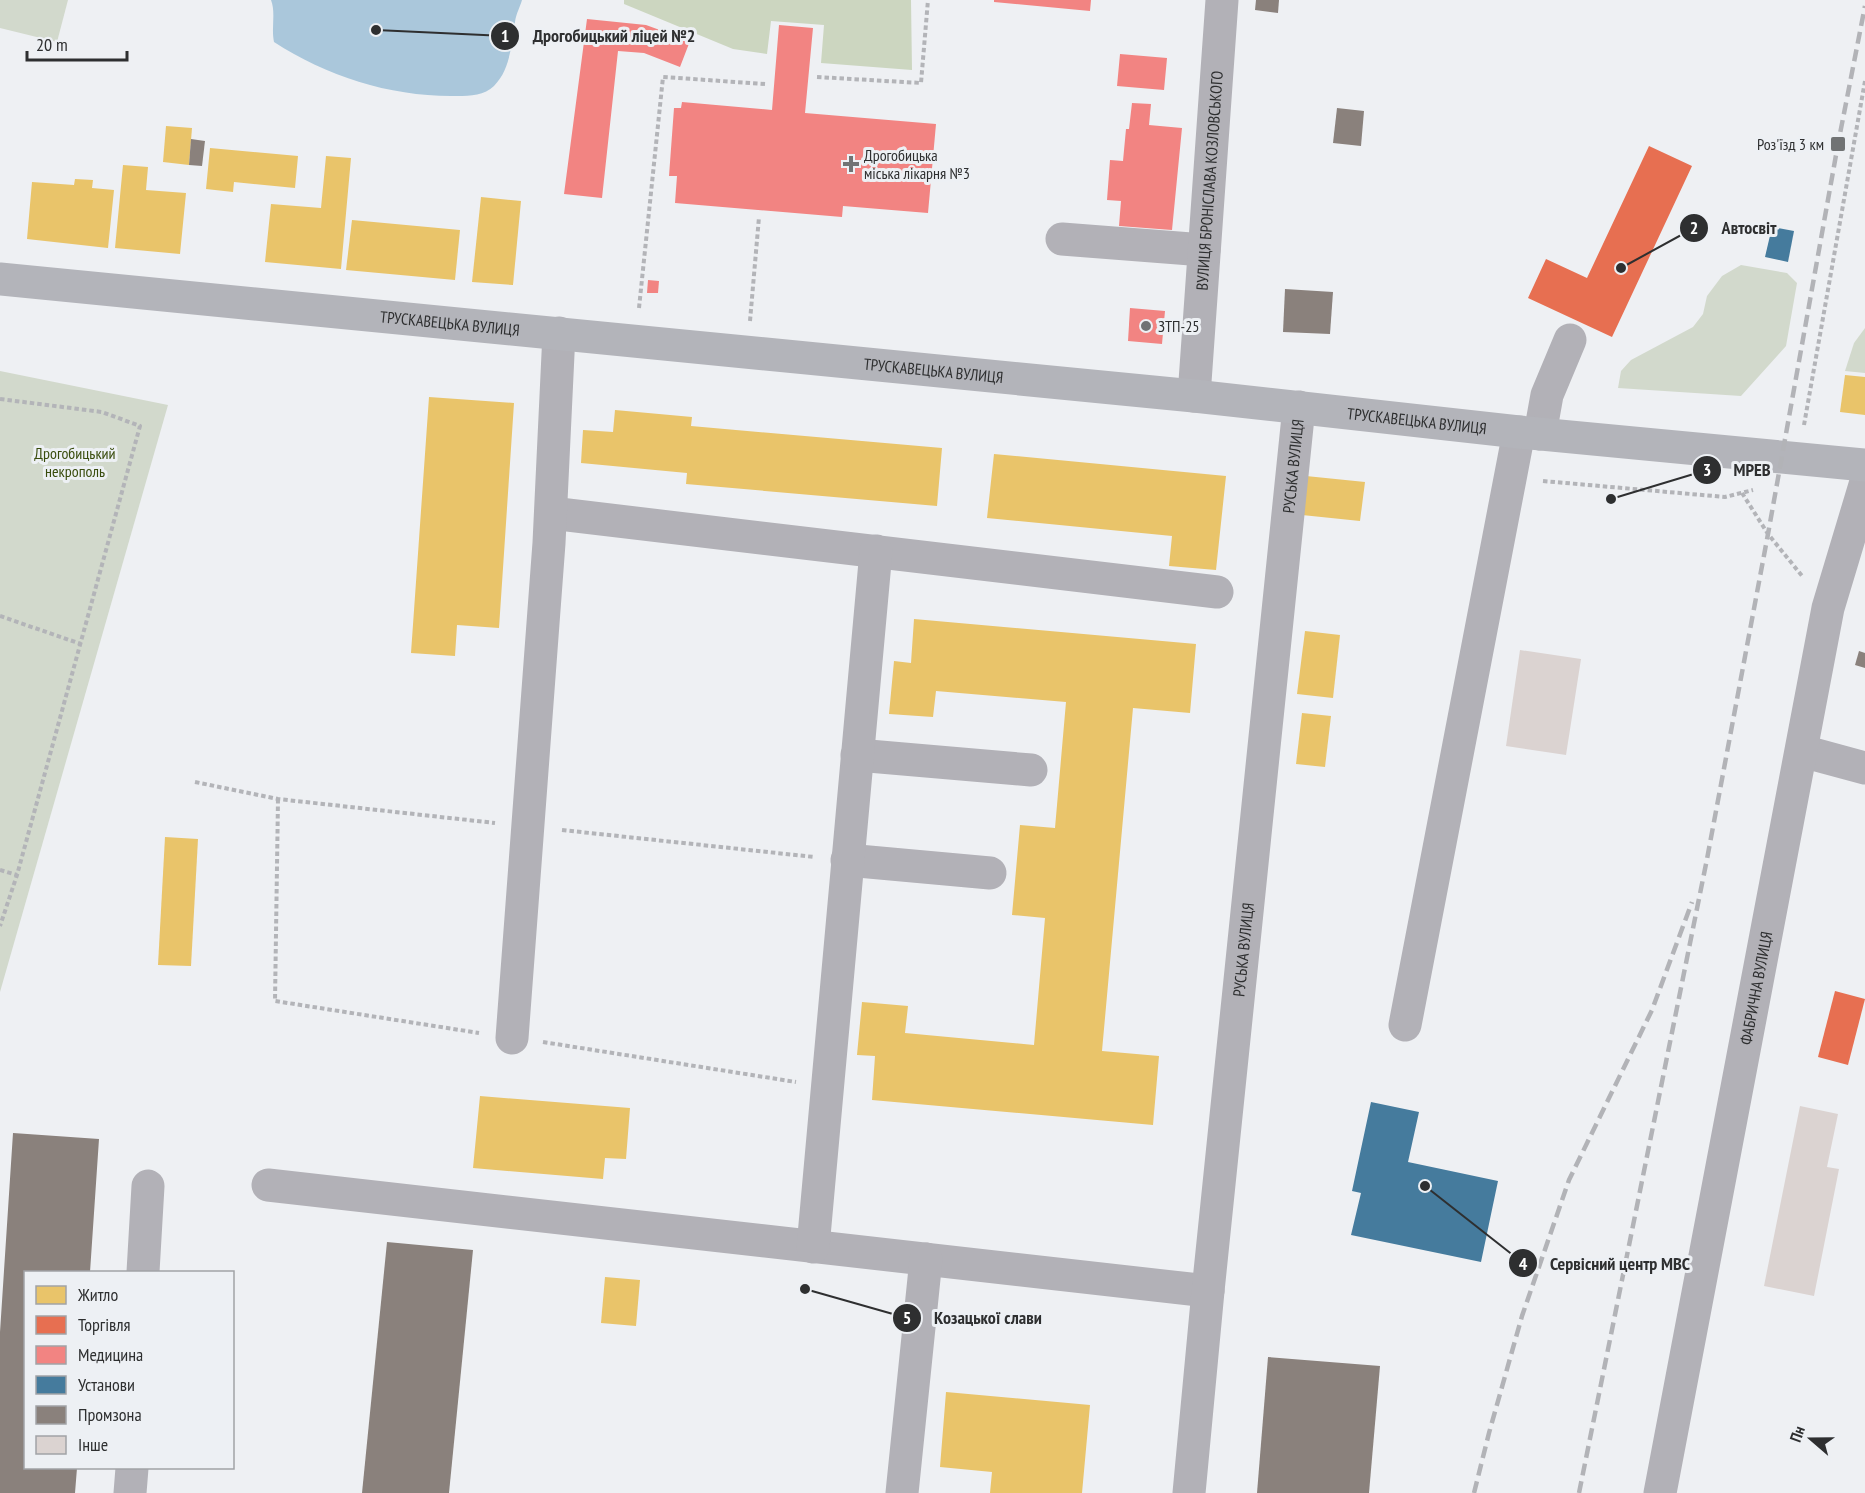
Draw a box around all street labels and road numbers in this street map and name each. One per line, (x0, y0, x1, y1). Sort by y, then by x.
street label: ВУЛИЦЯ БРОНІСЛАВА КОЗЛОВСЬКОГО (1191, 70, 1227, 291)
street label: ТРУСКАВЕЦЬКА ВУЛИЦЯ (379, 306, 521, 340)
street label: ТРУСКАВЕЦЬКА ВУЛИЦЯ (863, 354, 1004, 387)
street label: ТРУСКАВЕЦЬКА ВУЛИЦЯ (1346, 403, 1488, 438)
street label: РУСЬКА ВУЛИЦЯ (1278, 418, 1308, 514)
street label: РУСЬКА ВУЛИЦЯ (1228, 902, 1258, 998)
street label: ФАБРИЧНА ВУЛИЦЯ (1735, 930, 1776, 1046)

